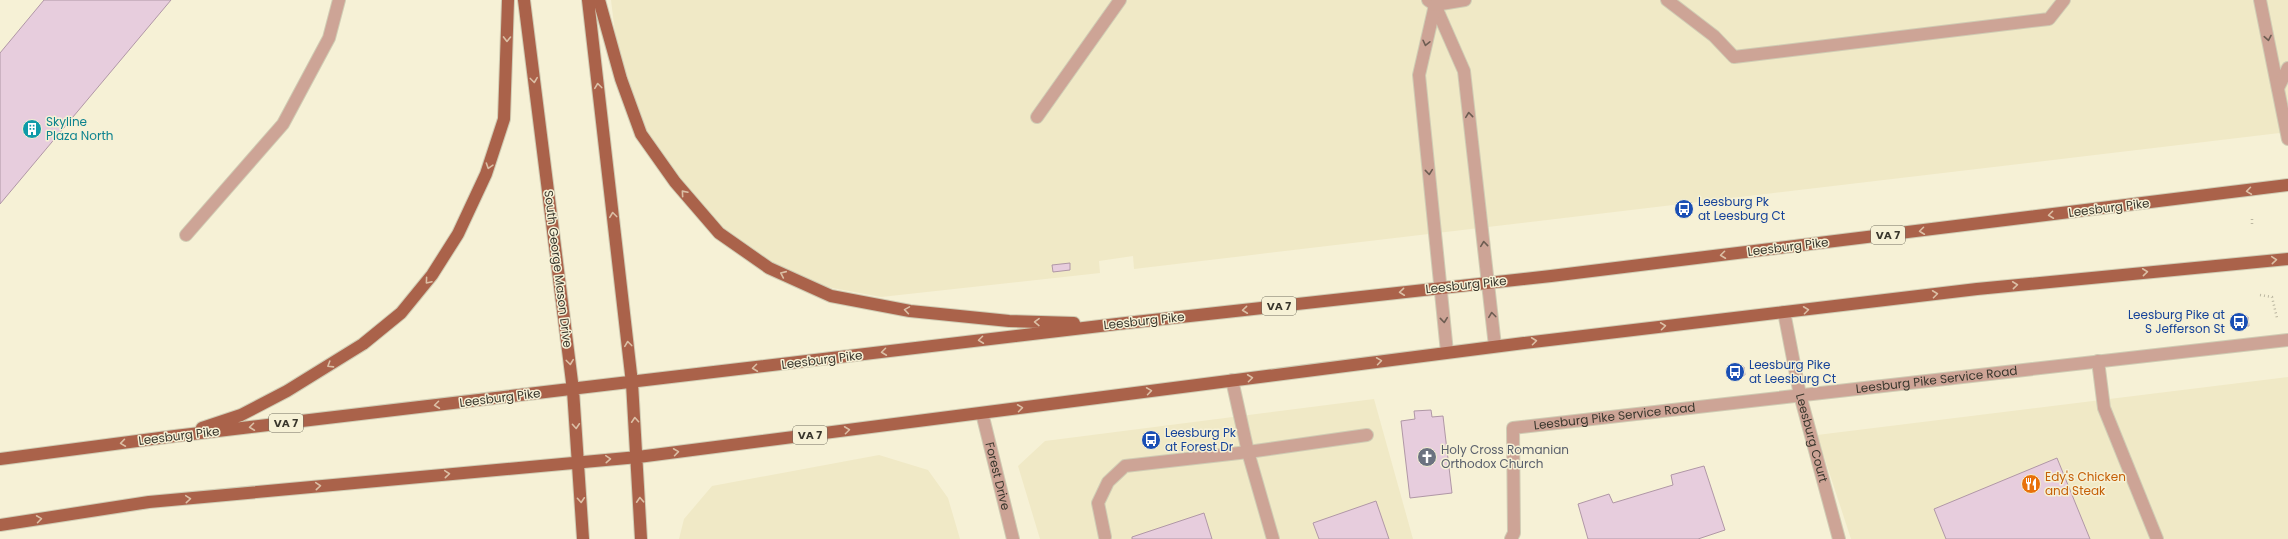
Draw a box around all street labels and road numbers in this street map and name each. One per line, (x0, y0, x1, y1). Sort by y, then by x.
street label: South George Mason Drive (540, 189, 577, 349)
street label: Leesburg Pike (2067, 194, 2150, 221)
road number: VA 7 (1871, 226, 1905, 244)
street label: Leesburg Pike (1746, 233, 1829, 260)
street label: Leesburg Pike (1425, 272, 1507, 297)
road number: VA 7 (1262, 297, 1296, 315)
street label: Leesburg Pike (1103, 308, 1185, 333)
street label: Leesburg Pike (780, 346, 863, 373)
street label: Leesburg Pike Service Road (1855, 362, 2018, 397)
street label: Leesburg Pike (458, 384, 541, 411)
street label: Leesburg Court (1792, 391, 1832, 484)
street label: Leesburg Pike Service Road (1533, 398, 1696, 434)
road number: VA 7 (269, 414, 303, 432)
street label: Leesburg Pike (137, 422, 220, 449)
road number: VA 7 (793, 426, 827, 444)
street label: Forest Drive (981, 440, 1015, 512)

